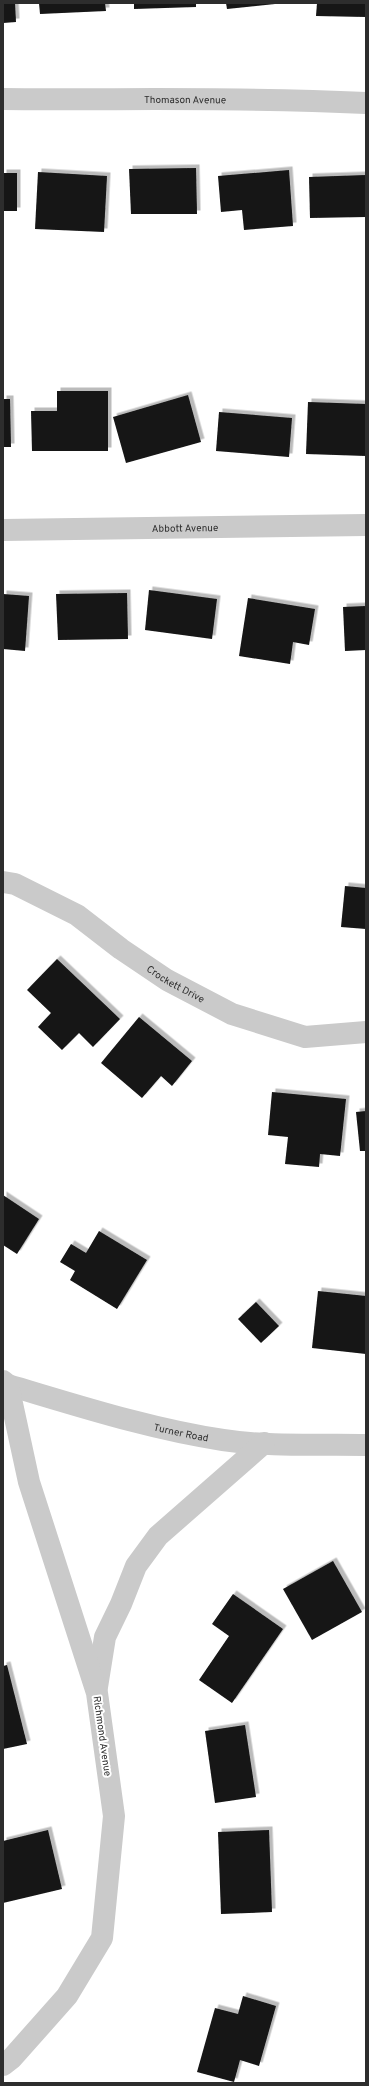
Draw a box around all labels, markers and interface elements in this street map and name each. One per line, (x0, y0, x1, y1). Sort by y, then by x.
street label: Thomason Avenue (144, 94, 226, 107)
street label: Abbott Avenue (152, 522, 218, 536)
street label: Crockett Drive (144, 963, 206, 1006)
street label: Turner Road (152, 1421, 209, 1446)
street label: Richmond Avenue (89, 1695, 114, 1777)

